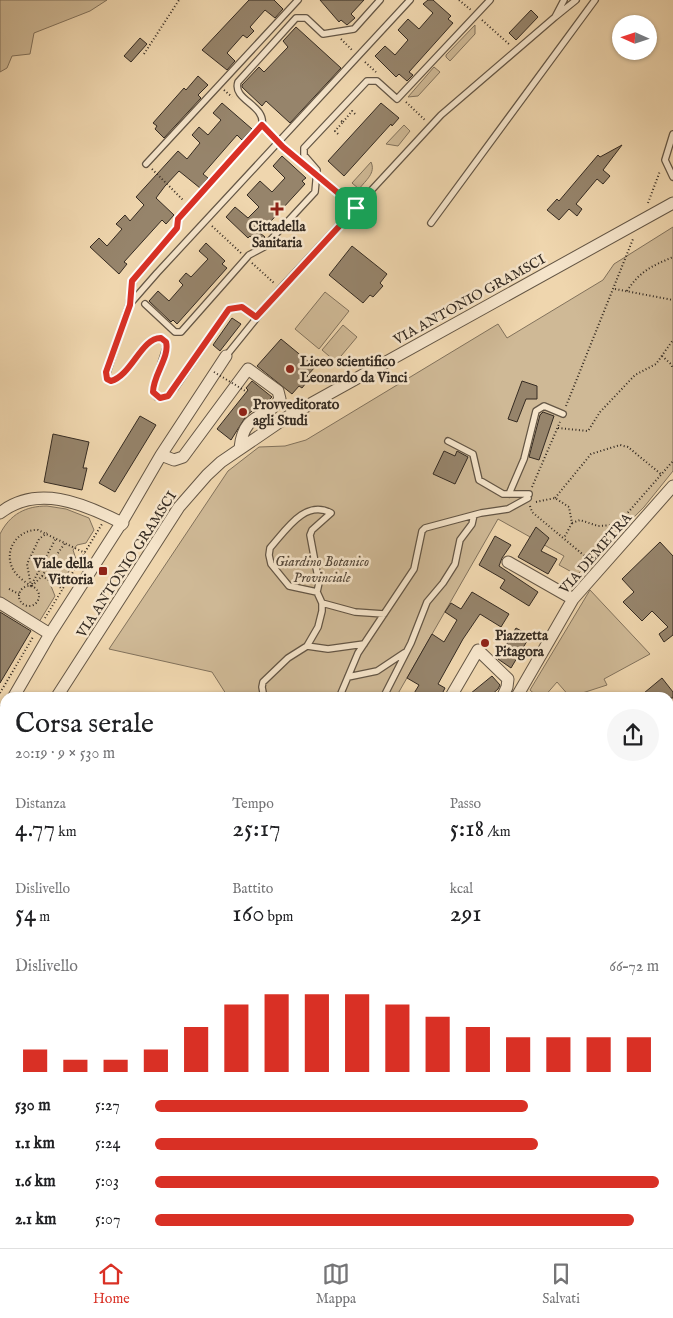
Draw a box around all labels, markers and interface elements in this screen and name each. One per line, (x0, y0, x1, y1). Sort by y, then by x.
north arrow (612, 15, 658, 60)
map controls (612, 15, 657, 60)
pin (335, 187, 377, 229)
icon: arrive (342, 194, 370, 222)
marker: Cittadella Sanitaria (270, 202, 284, 216)
place label: Cittadella Sanitaria (249, 218, 306, 252)
street label: VIA ANTONIO GRAMSCI (389, 251, 549, 350)
place label: Liceo scientifico Leonardo da Vinci (300, 353, 408, 387)
marker: Liceo scientifico Leonardo da Vinci (284, 363, 296, 375)
place label: Provveditorato agli Studi (253, 396, 340, 430)
marker: Provveditorato agli Studi (237, 406, 249, 418)
street label: VIA ANTONIO GRAMSCI (72, 488, 181, 642)
street label: VIA DEMETRA (555, 509, 636, 599)
park label: Giardino Botanico Provinciale (275, 553, 369, 587)
place label: Viale della Vittoria (32, 555, 94, 589)
marker: Viale della Vittoria (97, 565, 109, 577)
place label: Piazzetta Pitagora (495, 627, 549, 661)
marker: Piazzetta Pitagora (479, 637, 491, 649)
text: Corsa serale (15, 707, 154, 742)
button: share (607, 709, 659, 761)
text: 20:19 · 9 × 530 m (15, 744, 115, 764)
text: Distanza (15, 795, 66, 813)
text: Tempo (232, 795, 274, 813)
text: Passo (450, 795, 481, 813)
text: 4.77 (15, 813, 55, 845)
text: 25:17 (232, 813, 281, 845)
text: 5:18 (450, 813, 484, 845)
text: km (55, 823, 77, 841)
text: /km (484, 823, 511, 841)
text: Dislivello (15, 880, 70, 898)
text: Battito (232, 880, 273, 898)
text: kcal (450, 880, 473, 898)
text: 54 (15, 898, 36, 930)
text: 160 (232, 898, 264, 930)
text: 291 (450, 898, 482, 930)
text: m (36, 908, 50, 926)
text: bpm (264, 908, 293, 926)
text: Dislivello (15, 957, 78, 977)
text: 66–72 m (609, 957, 659, 977)
text: 530 m (15, 1096, 50, 1116)
text: 5:27 (95, 1096, 120, 1116)
text: 1.1 km (15, 1134, 55, 1154)
text: 5:24 (95, 1134, 120, 1154)
text: 1.6 km (15, 1172, 56, 1192)
text: 5:03 (95, 1172, 119, 1192)
text: 2.1 km (15, 1210, 56, 1230)
text: 5:07 (95, 1210, 120, 1230)
tab: Home (93, 1260, 130, 1308)
tab: Mappa (316, 1260, 356, 1308)
tab: Salvati (542, 1260, 580, 1308)

